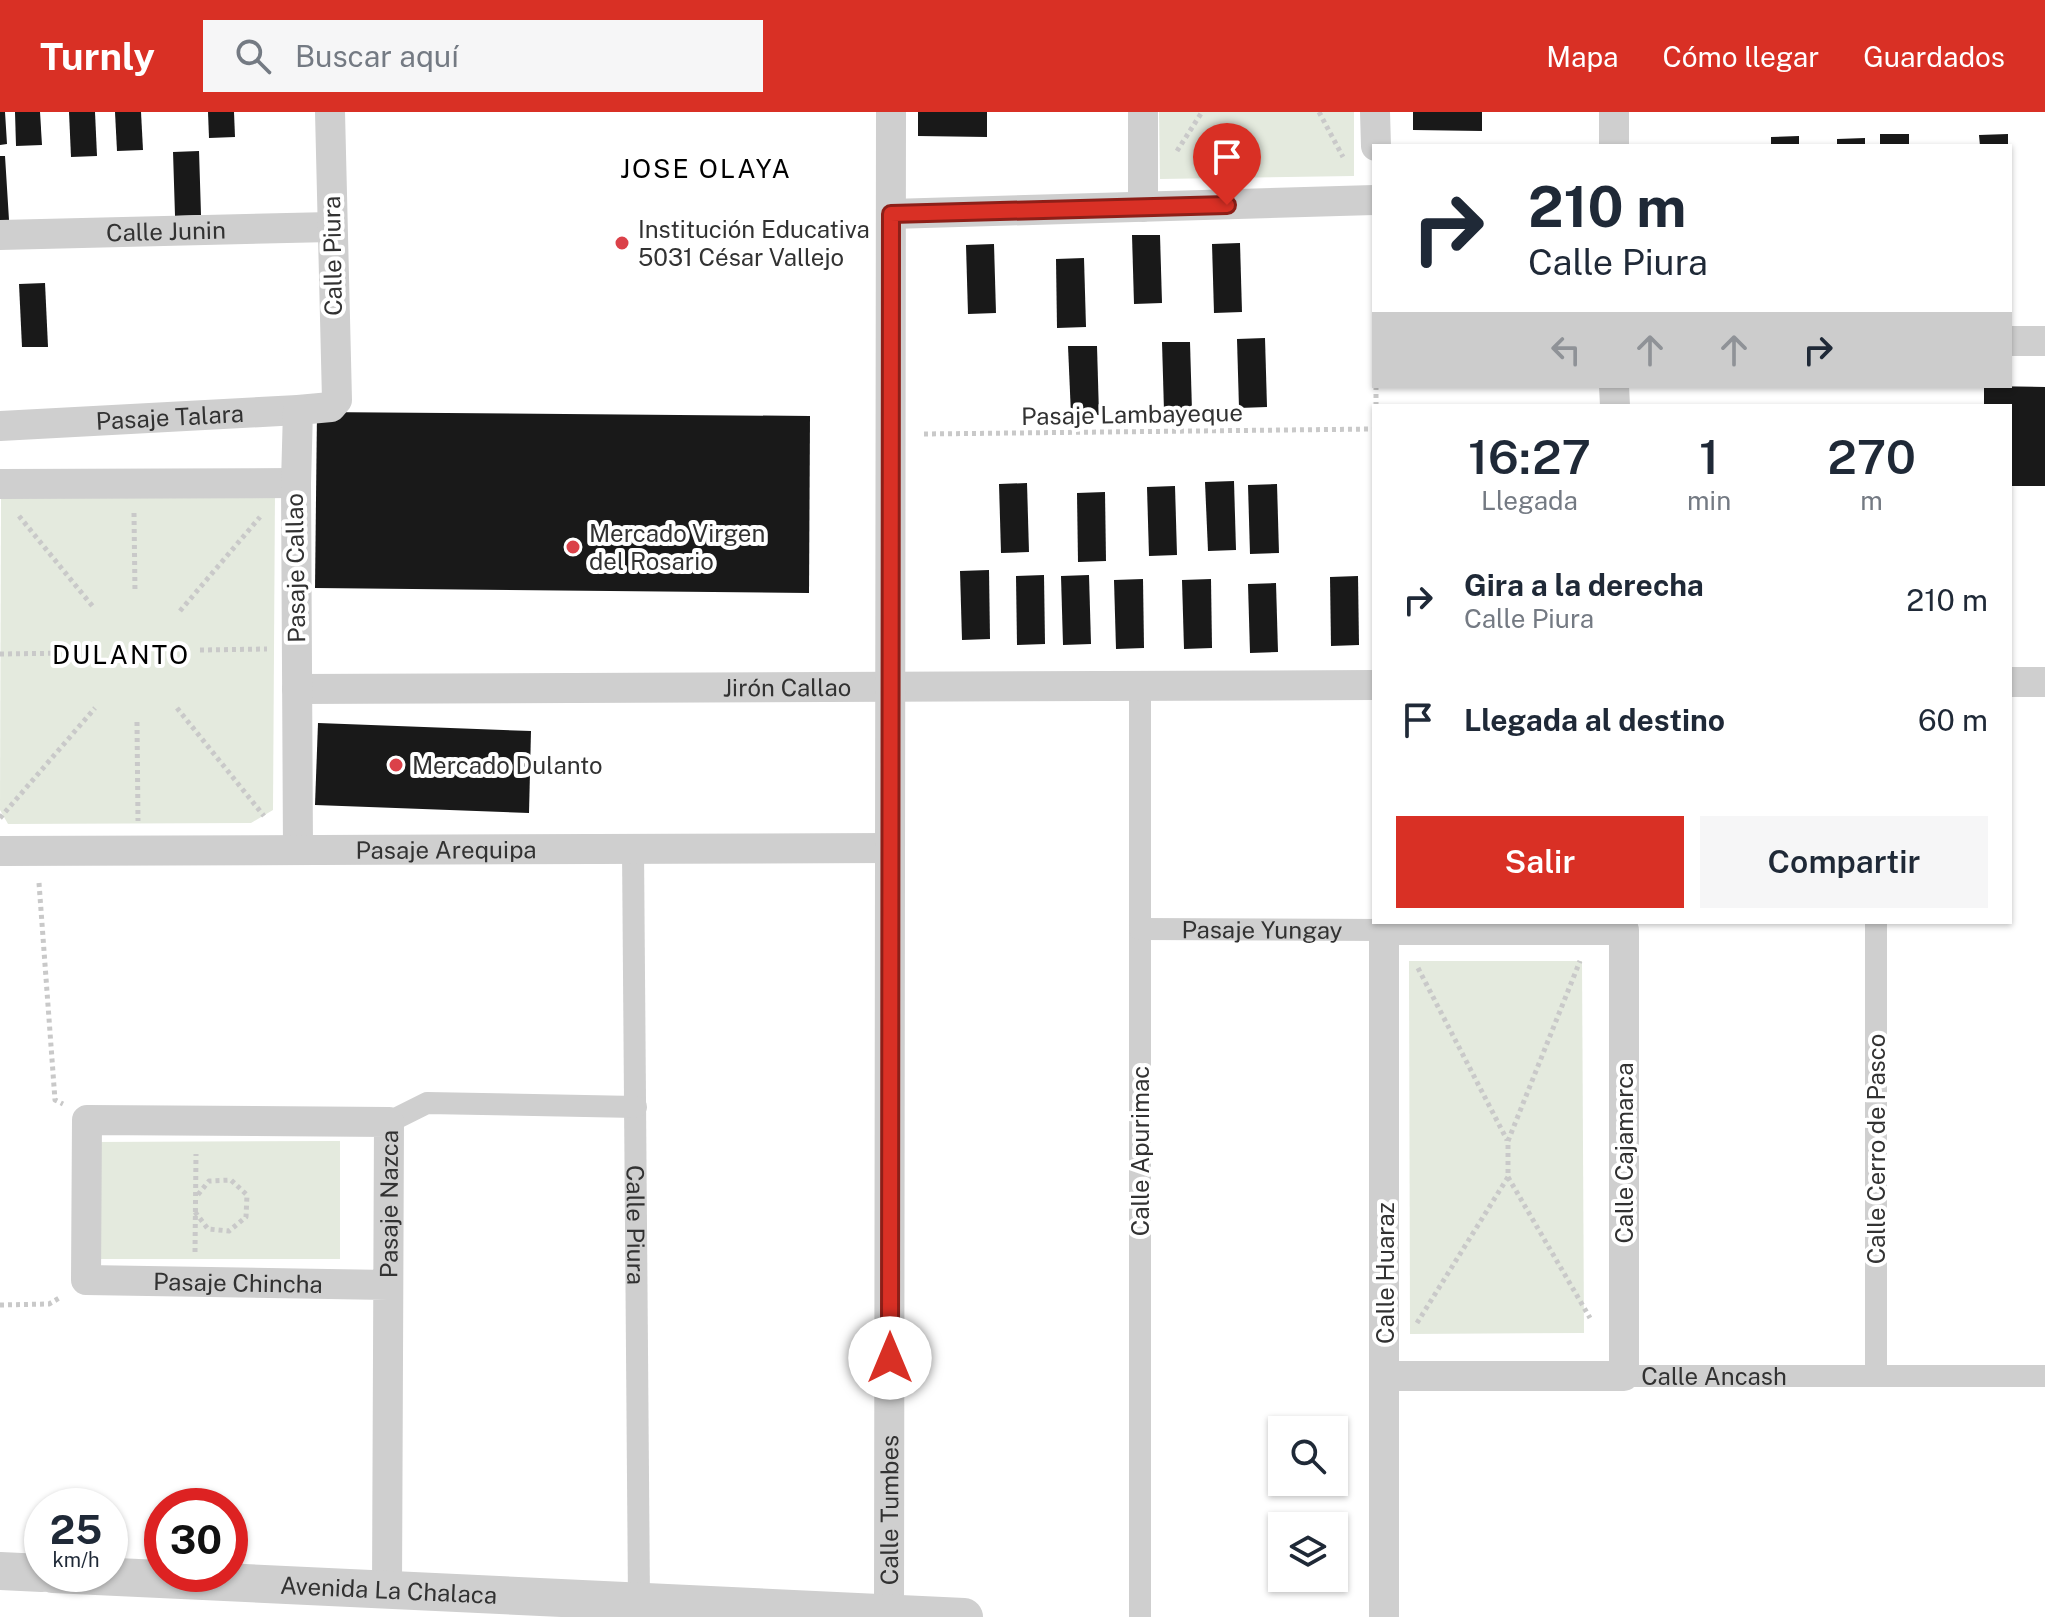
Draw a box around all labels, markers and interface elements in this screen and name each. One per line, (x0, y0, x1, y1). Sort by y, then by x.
search box (203, 20, 763, 92)
text: Turnly (40, 34, 155, 79)
icon: search (231, 34, 275, 78)
text: Buscar aquí (295, 38, 459, 74)
text: Mapa (1546, 40, 1618, 73)
text: Cómo llegar (1662, 40, 1819, 73)
text: Guardados (1863, 40, 2005, 73)
pin (1193, 123, 1261, 205)
icon: arrive (1205, 135, 1249, 179)
district label: JOSE OLAYA (620, 153, 792, 184)
text: 210 m (1528, 174, 1686, 240)
icon: right (1396, 176, 1500, 280)
street label: Calle Piura (317, 196, 347, 316)
place label: Institución Educativa 5031 César Vallejo (638, 215, 870, 271)
street label: Calle Junin (106, 216, 226, 246)
marker: Institución Educativa 5031 César Vallejo (613, 234, 631, 252)
text: Calle Piura (1528, 241, 1708, 283)
icon: left (1544, 328, 1588, 372)
icon: ahead (1628, 328, 1672, 372)
icon: ahead (1712, 328, 1756, 372)
icon: right (1796, 328, 1840, 372)
street label: Pasaje Lambayeque (1021, 398, 1243, 430)
street label: Pasaje Talara (95, 399, 244, 435)
text: 16:27 (1468, 428, 1591, 485)
text: 1 (1699, 428, 1719, 485)
text: 270 (1827, 428, 1916, 485)
text: Llegada (1481, 485, 1578, 516)
text: min (1687, 485, 1731, 516)
text: m (1860, 485, 1883, 516)
street label: Pasaje Callao (280, 493, 310, 643)
place label: Mercado Virgen del Rosario (589, 519, 765, 575)
marker: Mercado Virgen del Rosario (564, 538, 582, 556)
text: Gira a la derecha (1464, 567, 1704, 603)
icon: right (1396, 578, 1440, 622)
text: 210 m (1906, 582, 1988, 618)
text: Calle Piura (1464, 603, 1594, 634)
district label: DULANTO (52, 639, 190, 670)
street label: Jirón Callao (723, 673, 851, 701)
icon: arrive (1396, 698, 1440, 742)
text: Llegada al destino (1464, 702, 1725, 738)
text: 60 m (1918, 702, 1988, 738)
place label: Mercado Dulanto (412, 751, 603, 779)
marker: Mercado Dulanto (387, 756, 405, 774)
button: Salir (1396, 816, 1684, 908)
button: Compartir (1700, 816, 1988, 908)
street label: Pasaje Arequipa (355, 835, 537, 864)
street label: Pasaje Yungay (1181, 915, 1343, 944)
street label: Calle Cerro de Pasco (1862, 1034, 1890, 1264)
street label: Calle Cajamarca (1610, 1062, 1638, 1244)
street label: Calle Apurimac (1126, 1066, 1154, 1236)
street label: Pasaje Nazca (374, 1130, 403, 1278)
street label: Calle Piura (622, 1165, 650, 1285)
street label: Calle Huaraz (1371, 1202, 1399, 1344)
street label: Pasaje Chincha (153, 1267, 323, 1298)
position arrow (848, 1316, 932, 1400)
street label: Calle Ancash (1641, 1362, 1787, 1390)
map controls (1268, 1416, 1348, 1592)
button: search (1268, 1416, 1348, 1496)
street label: Calle Tumbes (875, 1435, 903, 1585)
speed limit sign: 30 (144, 1488, 248, 1592)
text: 25 (50, 1506, 102, 1553)
button: layers (1268, 1512, 1348, 1592)
text: km/h (52, 1548, 100, 1572)
street label: Avenida La Chalaca (280, 1571, 498, 1609)

